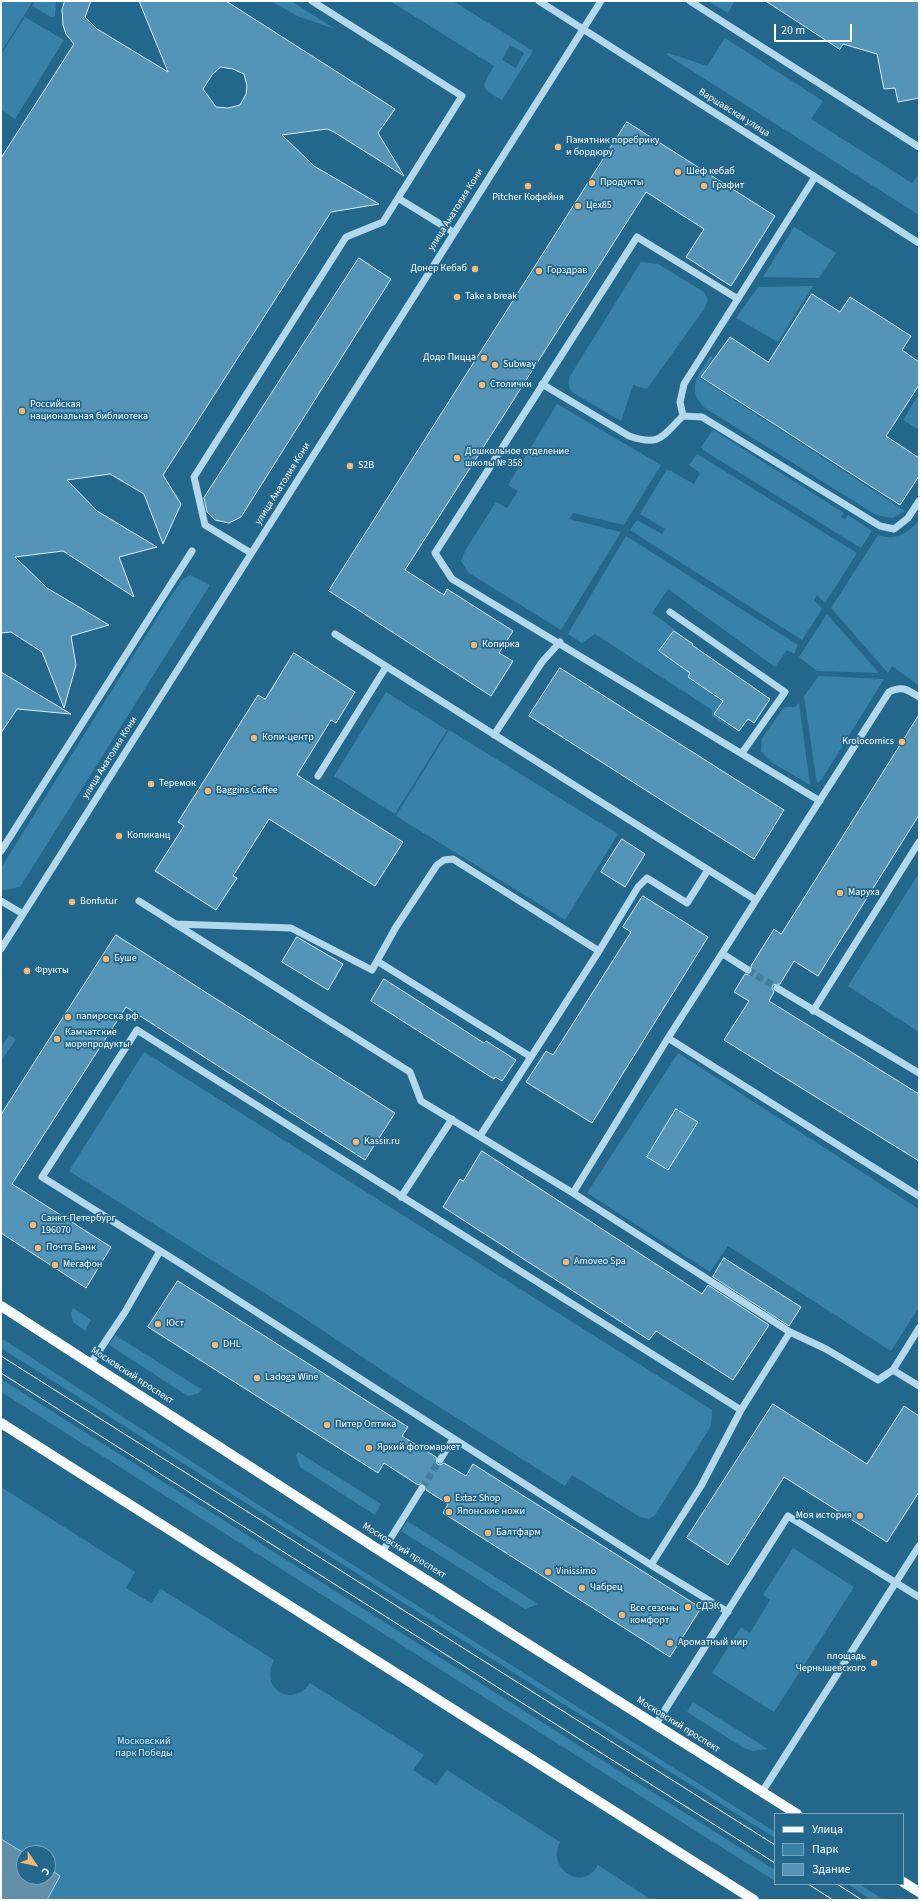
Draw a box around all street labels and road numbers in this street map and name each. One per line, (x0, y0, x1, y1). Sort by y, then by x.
street label: Варшавская улица (696, 86, 772, 140)
street label: улица Анатолия Кони (426, 167, 486, 253)
street label: улица Анатолия Кони (253, 441, 313, 527)
street label: улица Анатолия Кони (80, 715, 140, 801)
street label: Московский проспект (88, 1345, 176, 1407)
street label: Московский проспект (360, 1520, 448, 1582)
street label: Московский проспект (634, 1694, 722, 1756)

